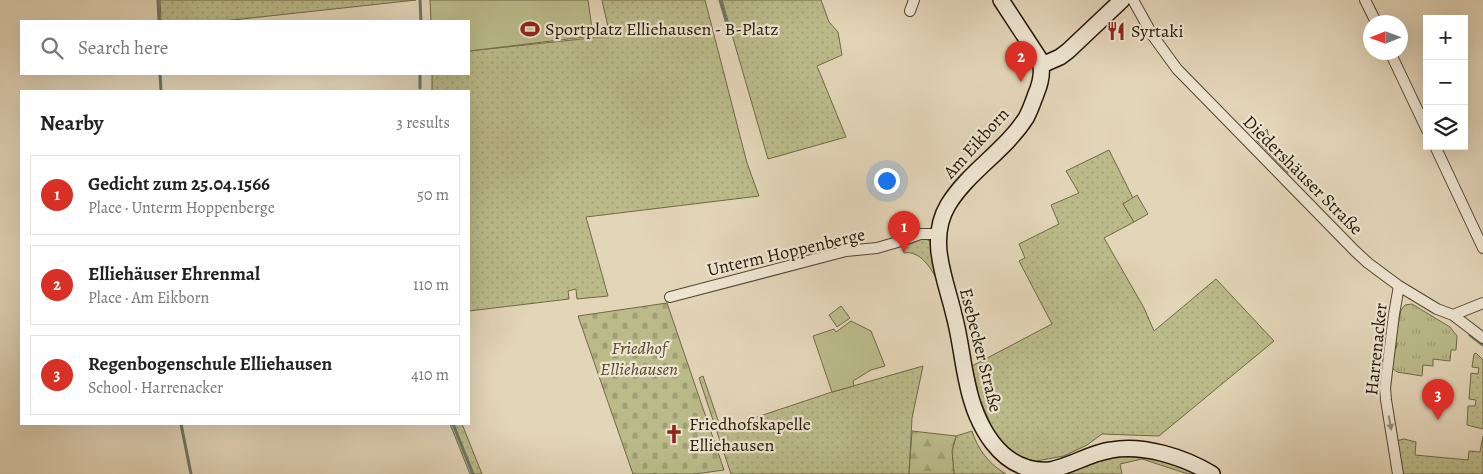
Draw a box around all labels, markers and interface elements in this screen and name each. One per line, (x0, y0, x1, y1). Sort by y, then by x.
north arrow (1363, 15, 1408, 60)
map controls (1423, 15, 1468, 150)
button: + (1423, 15, 1468, 60)
place label: Sportplatz Elliehausen - B-Platz (545, 17, 779, 41)
sports icon: Sportplatz Elliehausen - B-Platz (519, 18, 541, 40)
place label: Syrtaki (1131, 19, 1183, 43)
search box (20, 20, 470, 75)
restaurant icon: Syrtaki (1105, 20, 1127, 42)
icon: search (38, 34, 66, 62)
text: Search here (78, 35, 168, 61)
pin: 2 (1005, 41, 1037, 82)
button: − (1423, 60, 1468, 105)
street label: Am Eikborn (937, 102, 1014, 184)
button: layers (1423, 105, 1468, 150)
text: Nearby (40, 109, 103, 137)
street label: Diedershäuser Straße (1238, 110, 1368, 240)
text: 3 results (396, 112, 450, 134)
your location (874, 168, 900, 194)
text: Gedicht zum 25.04.1566 (88, 171, 270, 197)
text: 1 (54, 184, 60, 206)
text: 50 m (417, 184, 449, 206)
text: Place · Unterm Hoppenberge (88, 197, 275, 219)
pin: 1 (888, 211, 920, 252)
street label: Unterm Hoppenberge (705, 222, 867, 282)
text: Elliehäuser Ehrenmal (88, 261, 260, 287)
text: 2 (53, 274, 61, 296)
text: 110 m (413, 274, 449, 296)
street label: Esebecker Straße (954, 285, 1008, 415)
text: Place · Am Eikborn (88, 287, 209, 309)
street label: Harrenacker (1359, 302, 1393, 396)
park label: Friedhof Elliehausen (600, 336, 678, 381)
text: Regenbogenschule Elliehausen (88, 351, 332, 377)
text: 3 (54, 364, 60, 386)
text: 410 m (411, 364, 449, 386)
text: School · Harrenacker (88, 377, 223, 399)
pin: 3 (1422, 379, 1454, 420)
place label: Friedhofskapelle Elliehausen (689, 412, 811, 457)
one-way arrow (1386, 416, 1394, 432)
church icon: Friedhofskapelle Elliehausen (663, 423, 685, 445)

